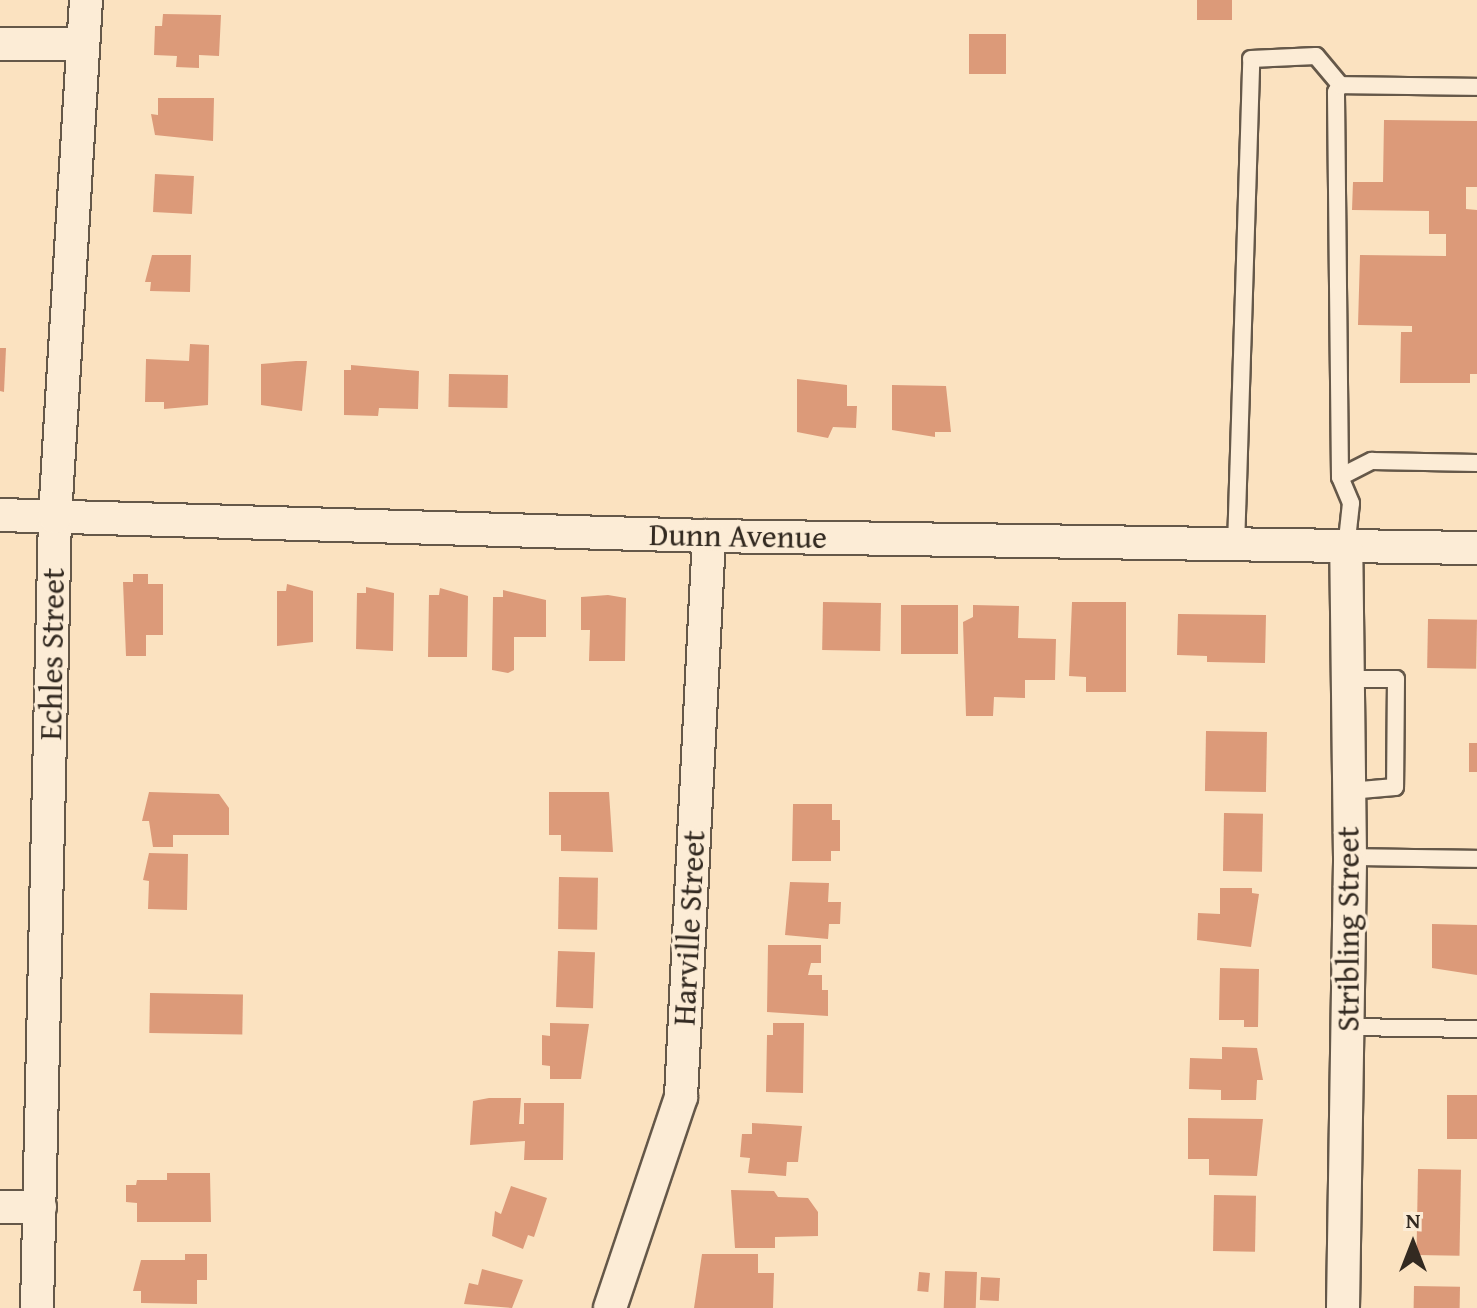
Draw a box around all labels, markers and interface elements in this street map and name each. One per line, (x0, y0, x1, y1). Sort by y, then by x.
street label: Dunn Avenue (649, 515, 827, 557)
street label: Echles Street (31, 567, 73, 741)
street label: Stribling Street (1329, 826, 1367, 1032)
street label: Harville Street (665, 829, 713, 1027)
north arrow (1373, 1204, 1453, 1284)
text: N (1406, 1204, 1420, 1236)

